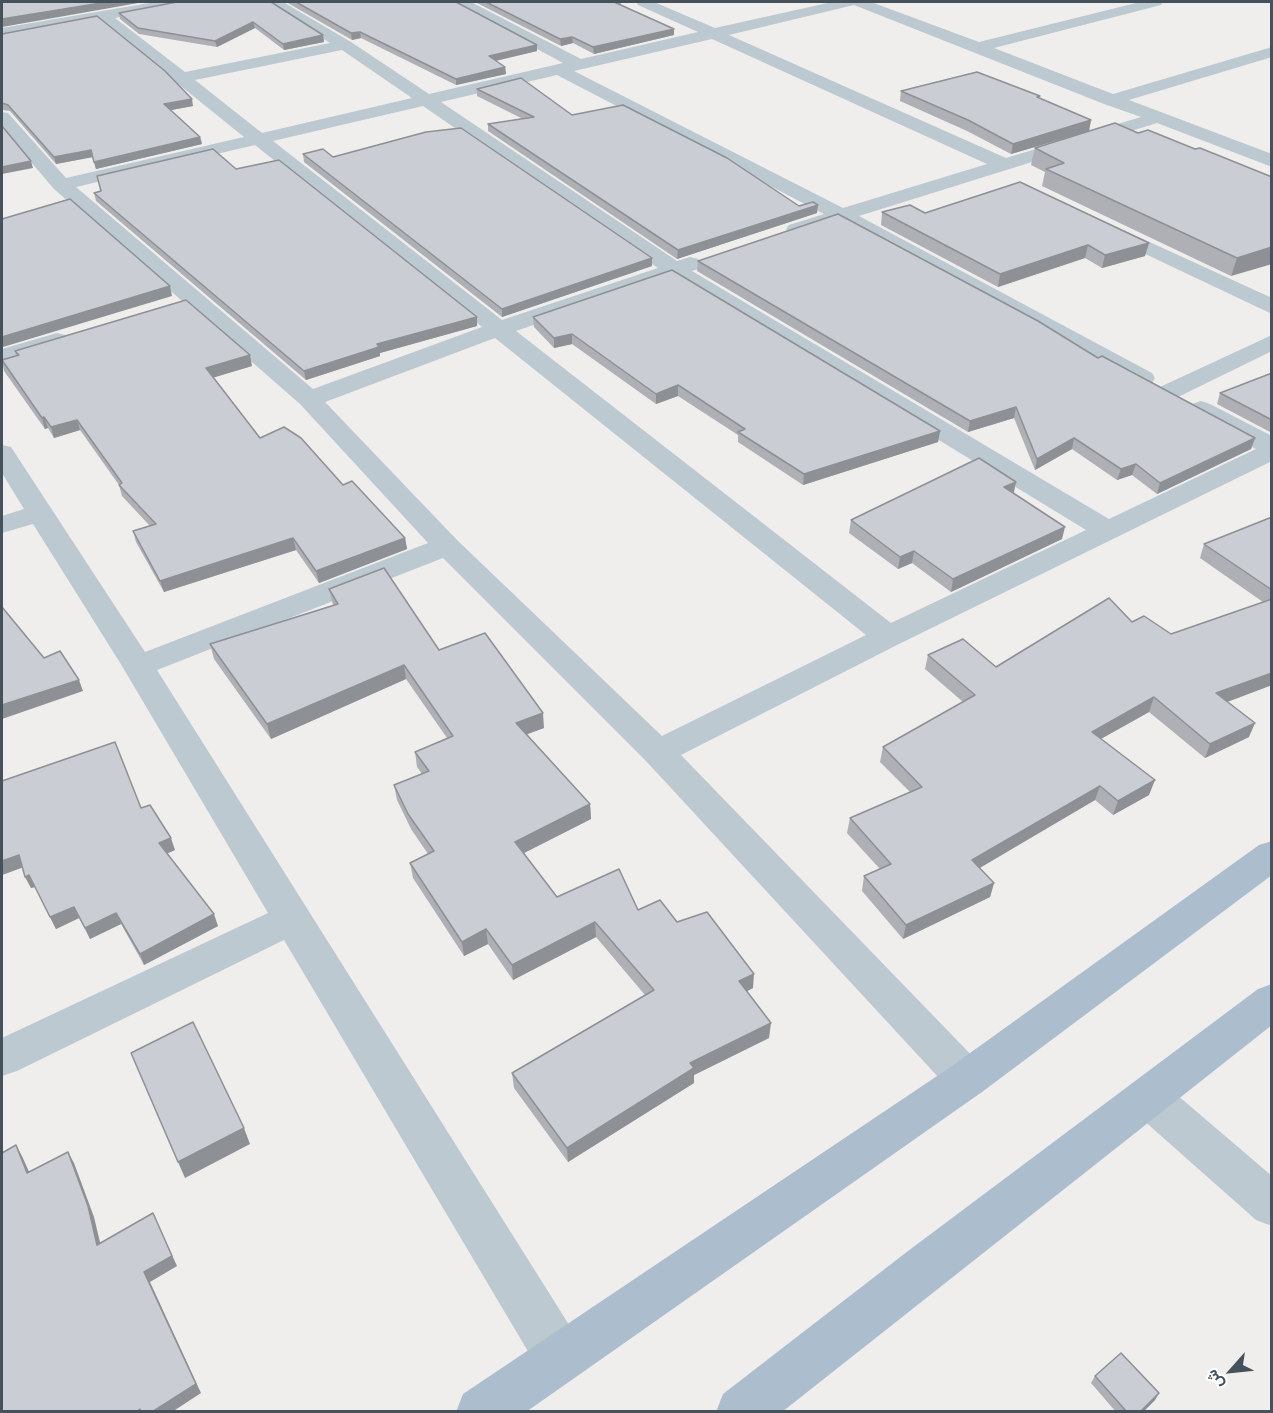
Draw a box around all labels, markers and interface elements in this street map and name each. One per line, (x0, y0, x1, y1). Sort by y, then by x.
north arrow (1201, 1341, 1261, 1401)
text: ش (1201, 1366, 1229, 1393)

